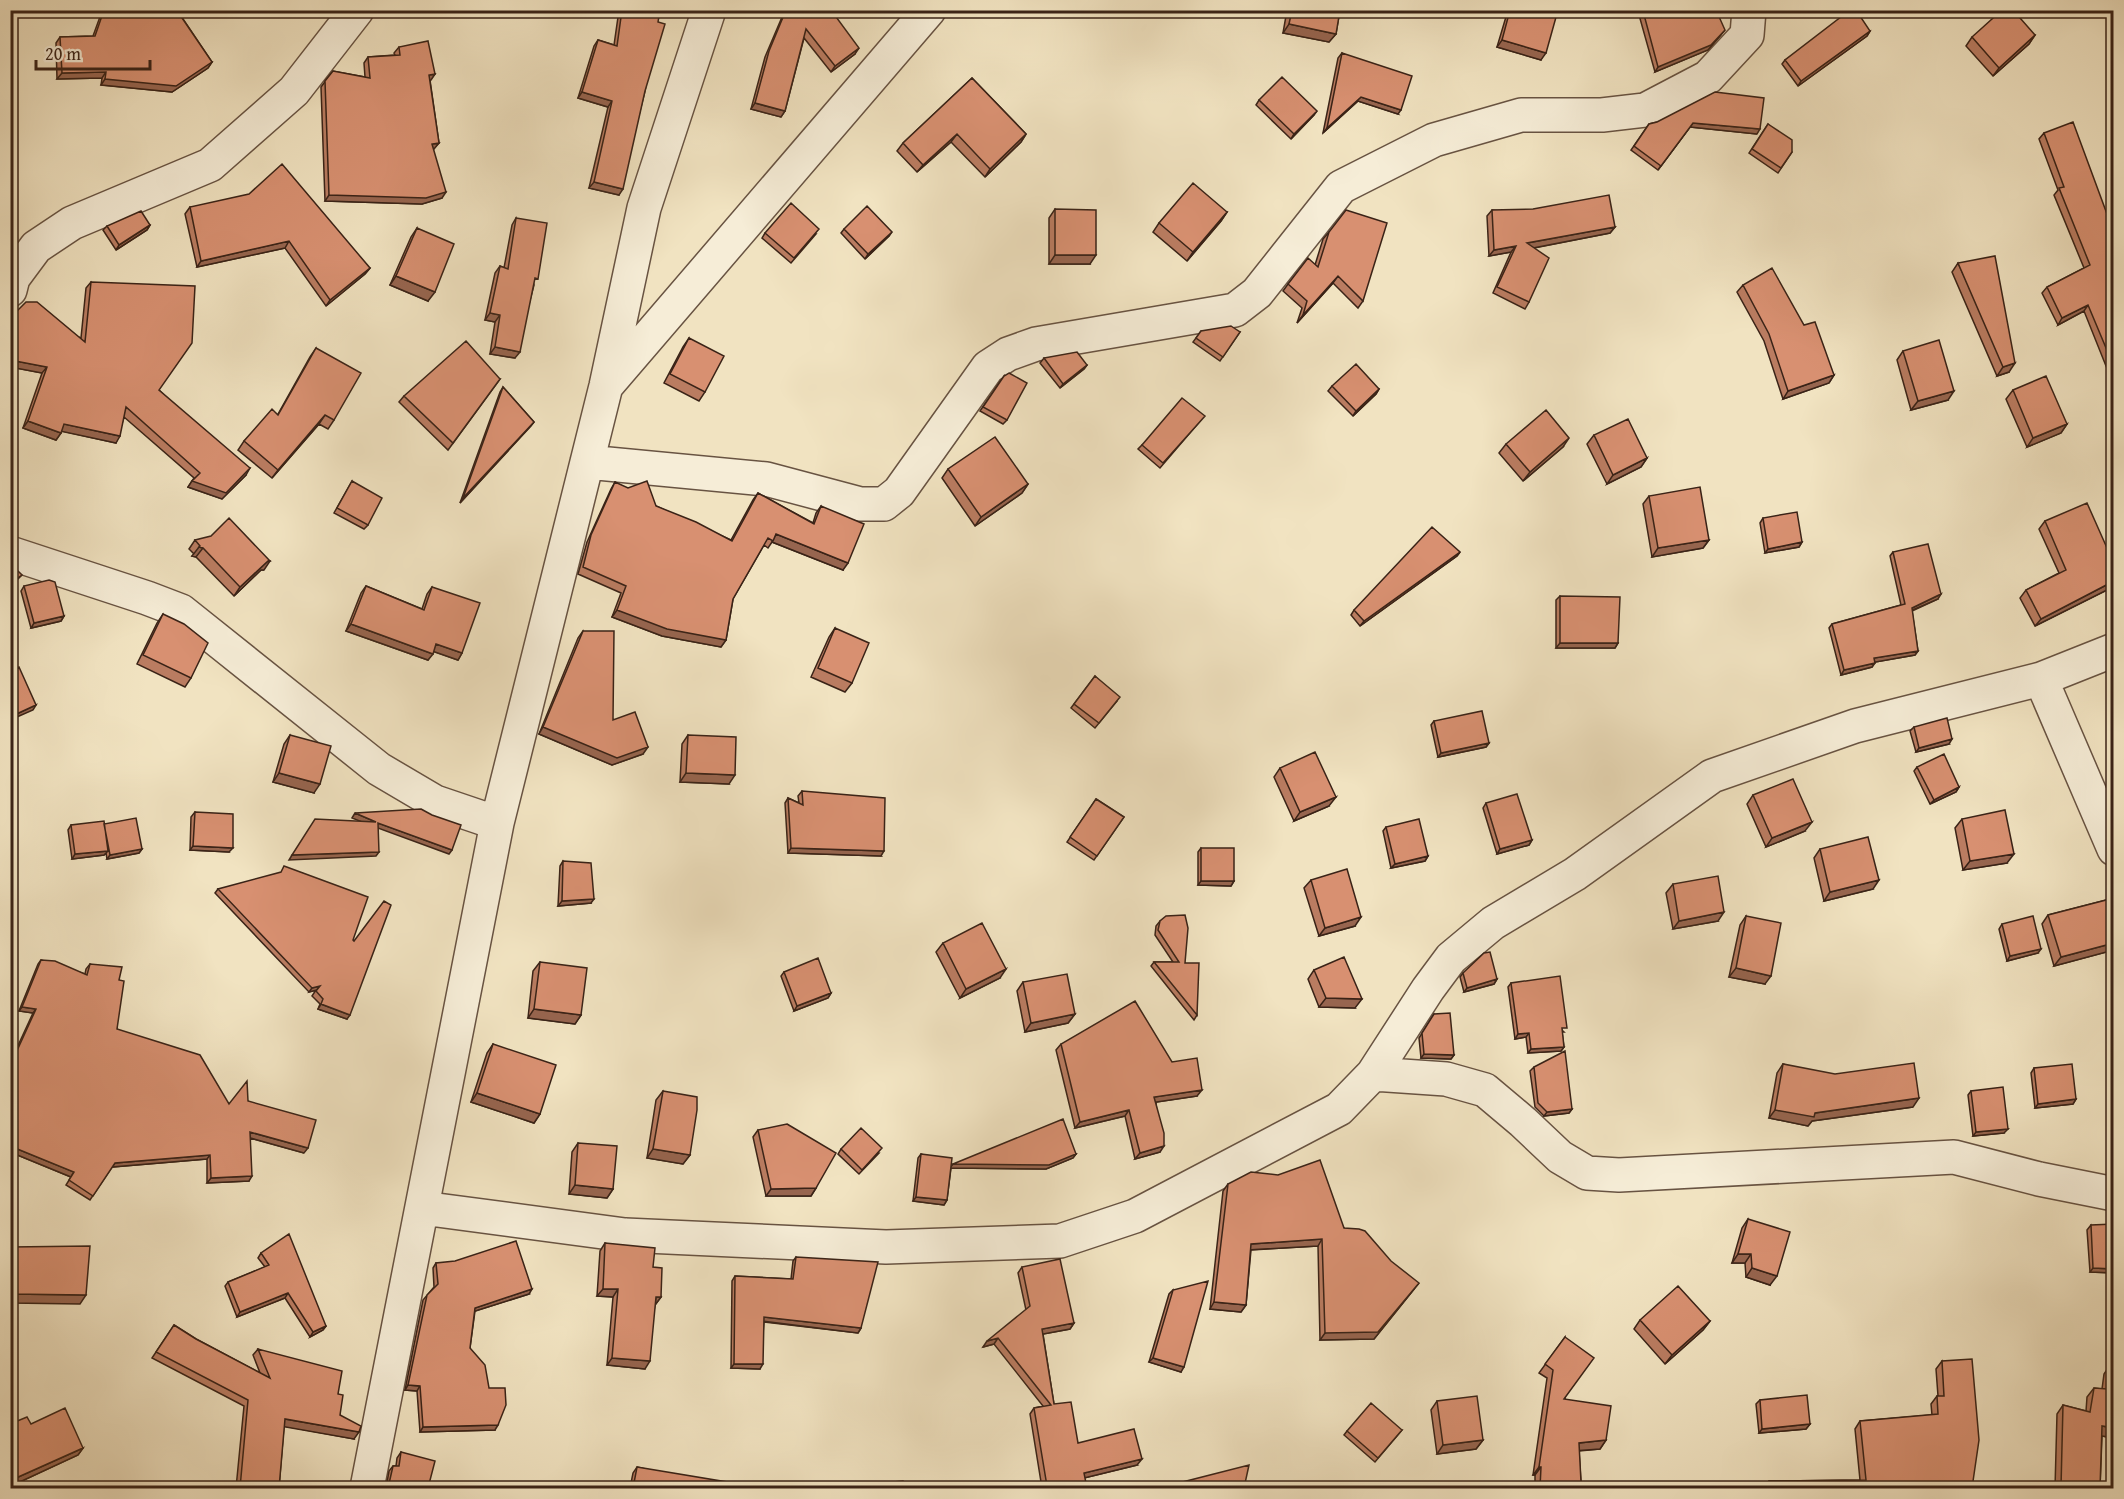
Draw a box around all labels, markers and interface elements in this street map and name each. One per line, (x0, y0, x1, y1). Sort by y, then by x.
scale bar (36, 33, 150, 71)
text: 20 m (45, 40, 81, 67)

